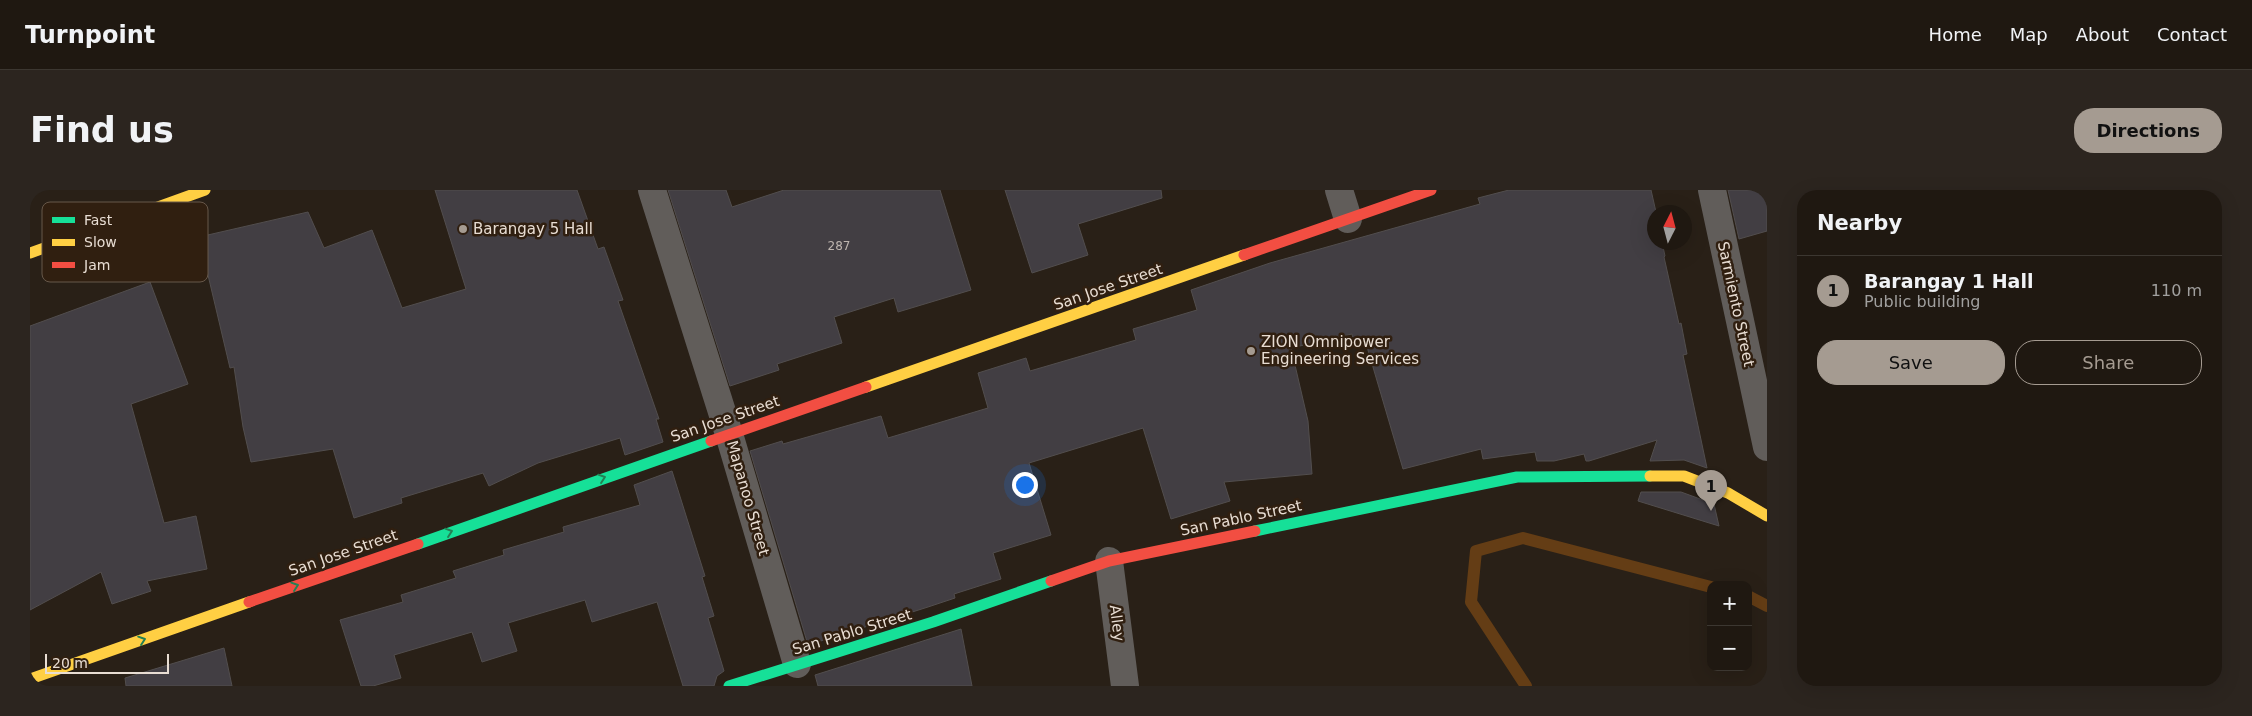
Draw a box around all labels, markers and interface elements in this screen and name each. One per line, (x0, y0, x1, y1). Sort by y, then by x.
text: Turnpoint (25, 21, 155, 49)
text: Home (1929, 24, 1982, 45)
text: Map (2010, 24, 2048, 45)
text: About (2076, 24, 2129, 45)
text: Contact (2157, 24, 2227, 45)
button: Directions (2074, 108, 2222, 153)
text: Find us (30, 110, 174, 150)
legend (42, 202, 208, 282)
north arrow (1647, 205, 1692, 250)
text: Nearby (1817, 211, 1902, 235)
text: Fast (84, 212, 113, 228)
place label: Barangay 5 Hall (473, 220, 593, 238)
marker: Barangay 5 Hall (457, 223, 469, 235)
text: Slow (84, 234, 117, 250)
house number: 287 (828, 239, 850, 253)
street label: Sarmiento Street (1714, 240, 1758, 368)
text: Jam (83, 257, 110, 273)
street label: San Jose Street (1051, 260, 1165, 314)
text: Barangay 1 Hall (1864, 270, 2033, 292)
text: 1 (1827, 281, 1839, 300)
text: 110 m (2151, 281, 2202, 300)
text: Public building (1864, 292, 1981, 311)
place label: ZION Omnipower Engineering Services (1261, 333, 1419, 368)
button: Save (1817, 340, 2005, 385)
button: Share (2015, 340, 2202, 385)
marker: ZION Omnipower Engineering Services (1245, 345, 1257, 357)
street label: San Jose Street (668, 392, 782, 446)
street label: Mapanoo Street (723, 438, 773, 558)
pin: 1 (1695, 470, 1727, 511)
your location (1012, 472, 1038, 498)
one-way arrow (597, 474, 606, 484)
street label: San Pablo Street (1179, 496, 1304, 540)
street label: San Jose Street (286, 526, 400, 580)
one-way arrow (444, 528, 452, 538)
map controls (1707, 581, 1752, 671)
button: + (1707, 581, 1752, 626)
one-way arrow (291, 582, 299, 592)
street label: Alley (1106, 604, 1128, 642)
street label: San Pablo Street (790, 605, 914, 659)
button: − (1707, 626, 1752, 671)
one-way arrow (137, 636, 146, 646)
scale bar (45, 651, 169, 674)
text: 20 m (52, 655, 88, 671)

